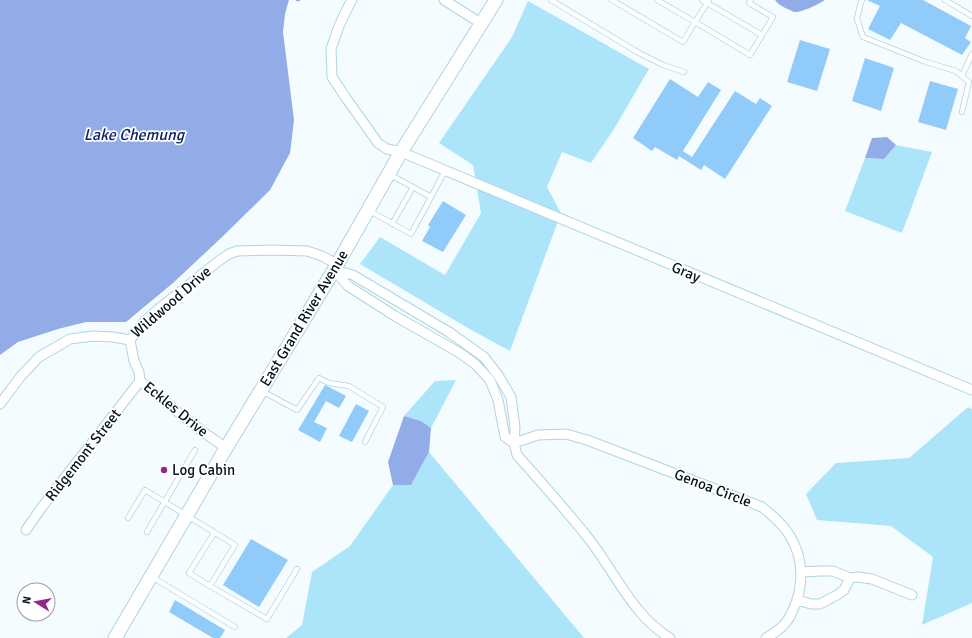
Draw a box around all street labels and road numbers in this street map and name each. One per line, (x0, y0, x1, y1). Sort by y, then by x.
street label: East Grand River Avenue (256, 247, 352, 389)
street label: Gray (669, 258, 703, 286)
street label: Wildwood Drive (127, 262, 215, 342)
street label: Eckles Drive (140, 378, 212, 440)
street label: Ridgemont Street (41, 405, 125, 505)
street label: Genoa Circle (672, 465, 754, 511)

